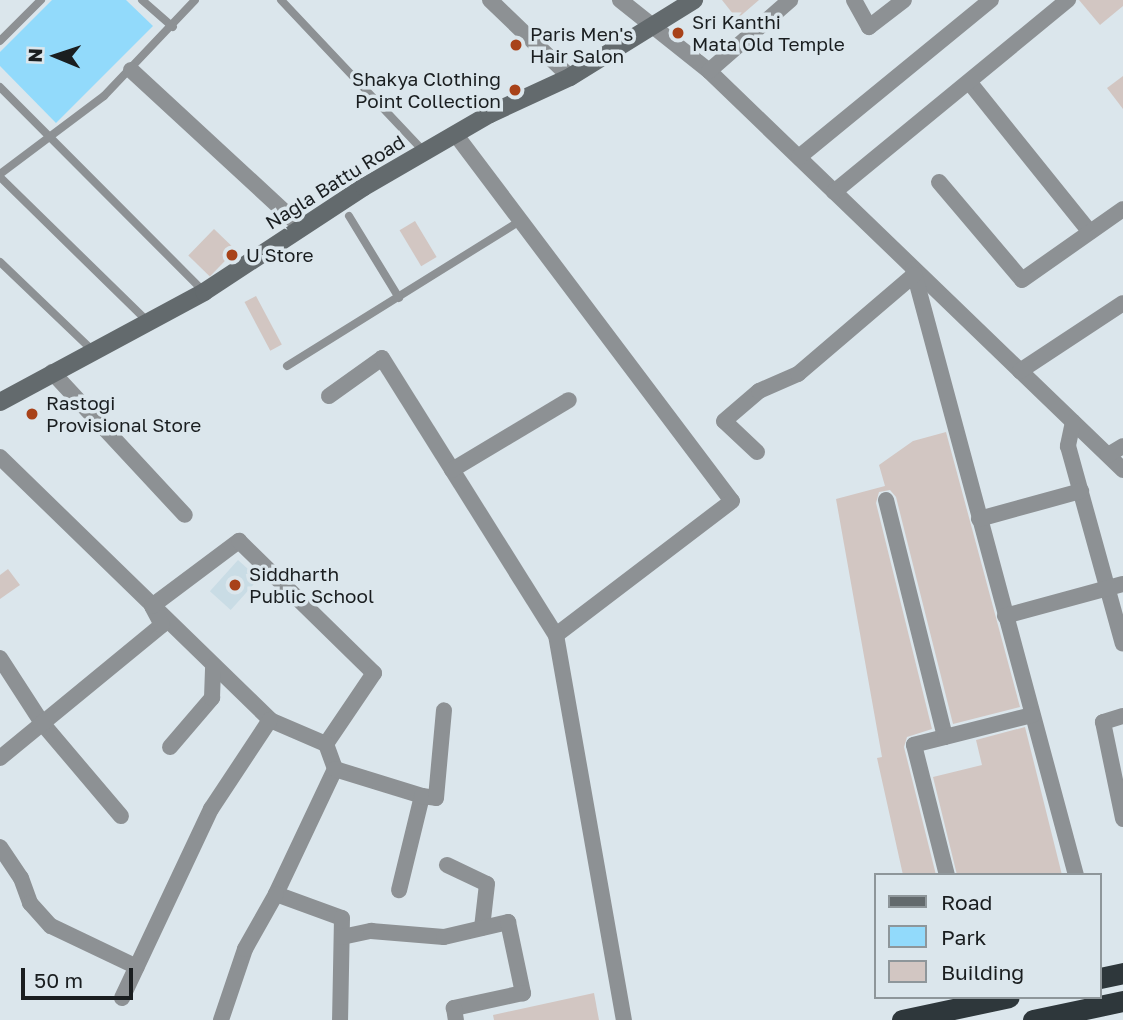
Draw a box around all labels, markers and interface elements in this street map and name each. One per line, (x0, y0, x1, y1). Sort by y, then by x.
place label: Sri Kanthi Mata Old Temple (692, 11, 845, 55)
north arrow (21, 21, 91, 91)
place label: Paris Men's Hair Salon (530, 23, 633, 67)
marker: Sri Kanthi Mata Old Temple (670, 25, 686, 41)
marker: Paris Men's Hair Salon (508, 37, 524, 53)
text: N (23, 48, 46, 63)
place label: Shakya Clothing Point Collection (352, 68, 501, 112)
marker: Shakya Clothing Point Collection (507, 82, 523, 98)
street label: Nagla Battu Road (261, 130, 409, 234)
place label: U Store (246, 244, 314, 266)
marker: U Store (224, 247, 240, 263)
place label: Rastogi Provisional Store (46, 392, 201, 436)
marker: Rastogi Provisional Store (24, 406, 40, 422)
place label: Siddharth Public School (249, 563, 374, 607)
marker: Siddharth Public School (227, 577, 243, 593)
legend (874, 873, 1102, 999)
text: Road (941, 889, 992, 915)
text: Park (941, 924, 986, 950)
scale bar (24, 954, 136, 998)
text: Building (941, 959, 1024, 985)
text: 50 m (34, 967, 83, 993)

